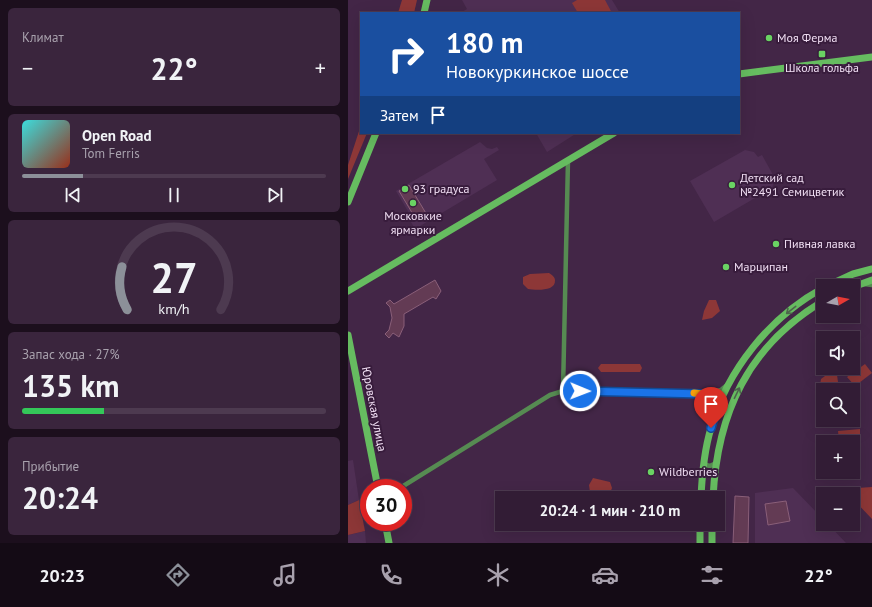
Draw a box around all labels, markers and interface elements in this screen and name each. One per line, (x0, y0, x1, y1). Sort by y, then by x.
text: 180 m (446, 24, 523, 61)
icon: right (380, 28, 432, 80)
text: Климат (22, 29, 64, 46)
place label: Моя Ферма (777, 30, 838, 45)
marker: Моя Ферма (764, 33, 774, 43)
text: 22° (150, 49, 198, 88)
marker: Школа гольфа (817, 49, 827, 59)
text: − (22, 54, 33, 82)
text: + (315, 54, 326, 82)
text: Новокуркинское шоссе (446, 60, 629, 83)
place label: Школа гольфа (785, 60, 859, 75)
icon: arrive (427, 104, 449, 126)
text: Затем (380, 106, 419, 125)
text: Open Road (82, 126, 152, 145)
text: Tom Ferris (82, 145, 140, 162)
place label: Детский сад №2491 Семицветик (740, 170, 844, 199)
marker: Детский сад №2491 Семицветик (727, 180, 737, 190)
place label: 93 градуса (413, 181, 470, 196)
icon: previous (62, 184, 84, 206)
icon: pause (163, 184, 185, 206)
icon: next (264, 184, 286, 206)
marker: 93 градуса (400, 184, 410, 194)
marker: Московкие ярмарки (408, 198, 418, 208)
place label: Московкие ярмарки (384, 208, 442, 237)
place label: Пивная лавка (784, 236, 855, 251)
marker: Пивная лавка (771, 239, 781, 249)
text: 27 (150, 250, 198, 303)
place label: Марципан (734, 259, 788, 274)
marker: Марципан (721, 262, 731, 272)
north arrow (816, 279, 860, 323)
map controls (816, 279, 860, 531)
text: km/h (158, 298, 190, 317)
one-way arrow (785, 306, 796, 314)
button: sound (816, 331, 860, 375)
text: Запас хода · 27% (22, 346, 120, 363)
street label: Юровская улица (359, 365, 390, 453)
text: 135 km (22, 366, 120, 405)
position arrow (559, 370, 601, 412)
button: search (816, 383, 860, 427)
pin (694, 387, 728, 428)
one-way arrow (734, 387, 741, 399)
icon: arrive (700, 393, 722, 415)
button: + (816, 435, 860, 479)
text: Прибытие (22, 458, 79, 475)
place label: Wildberries (659, 464, 717, 479)
marker: Wildberries (646, 467, 656, 477)
text: 20:24 (22, 478, 98, 517)
speed limit sign: 30 (360, 479, 412, 531)
button: − (816, 487, 860, 531)
text: 20:24 · 1 мин · 210 m (540, 501, 680, 520)
icon: directions (164, 561, 192, 589)
icon: music (271, 561, 299, 589)
icon: phone (377, 561, 405, 589)
icon: climate (484, 561, 512, 589)
icon: car (591, 561, 619, 589)
icon: filters (698, 561, 726, 589)
text: 20:23 (39, 564, 85, 587)
text: 22° (804, 564, 833, 587)

